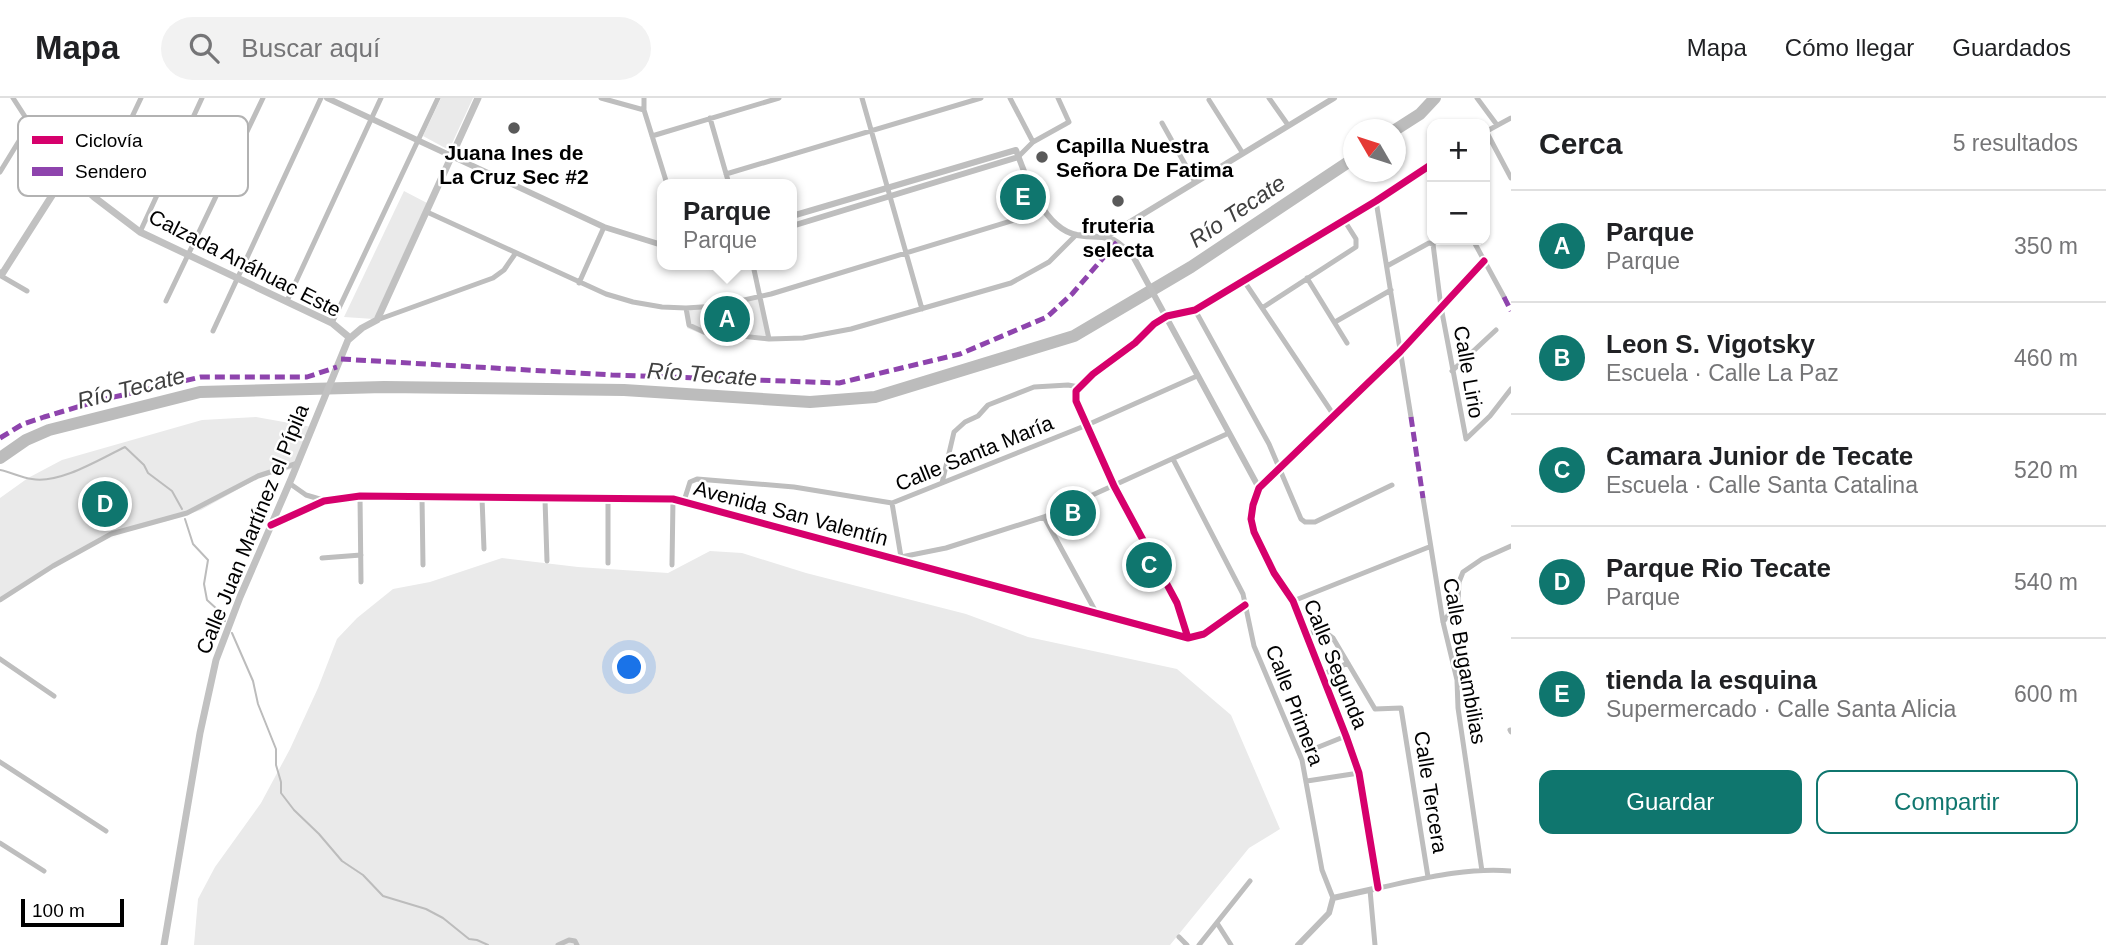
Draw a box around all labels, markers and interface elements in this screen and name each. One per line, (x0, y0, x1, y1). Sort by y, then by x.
search box (161, 17, 651, 80)
text: Mapa (35, 29, 119, 66)
icon: search (185, 29, 223, 67)
text: Buscar aquí (241, 33, 380, 63)
text: Mapa (1687, 34, 1747, 61)
text: Cómo llegar (1785, 34, 1914, 61)
text: Guardados (1952, 34, 2071, 61)
legend (18, 116, 248, 196)
north arrow (1343, 119, 1406, 182)
map controls (1427, 119, 1490, 245)
button: + (1427, 119, 1490, 182)
marker: Juana Ines de La Cruz Sec #2 (506, 120, 522, 136)
text: Cerca (1539, 127, 1622, 160)
text: Ciclovía (75, 130, 143, 151)
text: 5 resultados (1953, 130, 2078, 156)
place label: Capilla Nuestra Señora De Fatima (1056, 134, 1234, 181)
place label: Juana Ines de La Cruz Sec #2 (439, 141, 589, 188)
marker: Capilla Nuestra Señora De Fatima (1034, 149, 1050, 165)
text: Sendero (75, 161, 147, 182)
water label: Río Tecate (1184, 169, 1290, 253)
pin: E (1000, 171, 1046, 223)
popup (657, 179, 797, 270)
button: − (1427, 182, 1490, 245)
marker: fruteria selecta (1110, 193, 1126, 209)
text: Parque (683, 196, 771, 226)
street label: Calzada Anáhuac Este (145, 205, 345, 321)
place label: fruteria selecta (1082, 214, 1154, 261)
text: Parque (1606, 217, 1694, 247)
text: Parque (683, 227, 757, 253)
text: A (1554, 233, 1570, 259)
text: 350 m (2014, 233, 2078, 259)
text: Parque (1606, 248, 1680, 274)
pin: A (704, 293, 750, 345)
street label: Calle Lirio (1450, 324, 1488, 420)
text: Leon S. Vigotsky (1606, 329, 1815, 359)
text: B (1554, 345, 1570, 371)
text: 460 m (2014, 345, 2078, 371)
water label: Río Tecate (646, 357, 758, 391)
text: Escuela · Calle La Paz (1606, 360, 1839, 386)
water label: Río Tecate (74, 362, 188, 414)
street label: Calle Juan Martínez el Pípila (191, 400, 313, 657)
street label: Calle Santa María (892, 411, 1057, 495)
text: Camara Junior de Tecate (1606, 441, 1913, 471)
text: C (1554, 457, 1570, 483)
text: 520 m (2014, 457, 2078, 483)
text: Escuela · Calle Santa Catalina (1606, 472, 1918, 498)
street label: Avenida San Valentín (691, 476, 891, 550)
pin: D (82, 478, 128, 530)
pin: B (1050, 487, 1096, 539)
pin: C (1126, 539, 1172, 591)
text: Parque Rio Tecate (1606, 553, 1831, 583)
text: D (1554, 569, 1570, 595)
text: 540 m (2014, 569, 2078, 595)
street label: Calle Bugambilias (1439, 576, 1491, 746)
text: Parque (1606, 584, 1680, 610)
street label: Calle Segunda (1300, 596, 1373, 732)
street label: Calle Primera (1261, 642, 1329, 769)
your location (612, 650, 646, 684)
text: tienda la esquina (1606, 665, 1817, 695)
text: E (1554, 681, 1570, 707)
text: 600 m (2014, 681, 2078, 707)
text: Supermercado · Calle Santa Alicia (1606, 696, 1956, 722)
street label: Calle Tercera (1410, 729, 1452, 855)
button: Guardar (1539, 770, 1802, 834)
button: Compartir (1816, 770, 2078, 834)
scale bar (21, 896, 124, 928)
text: 100 m (32, 900, 85, 921)

